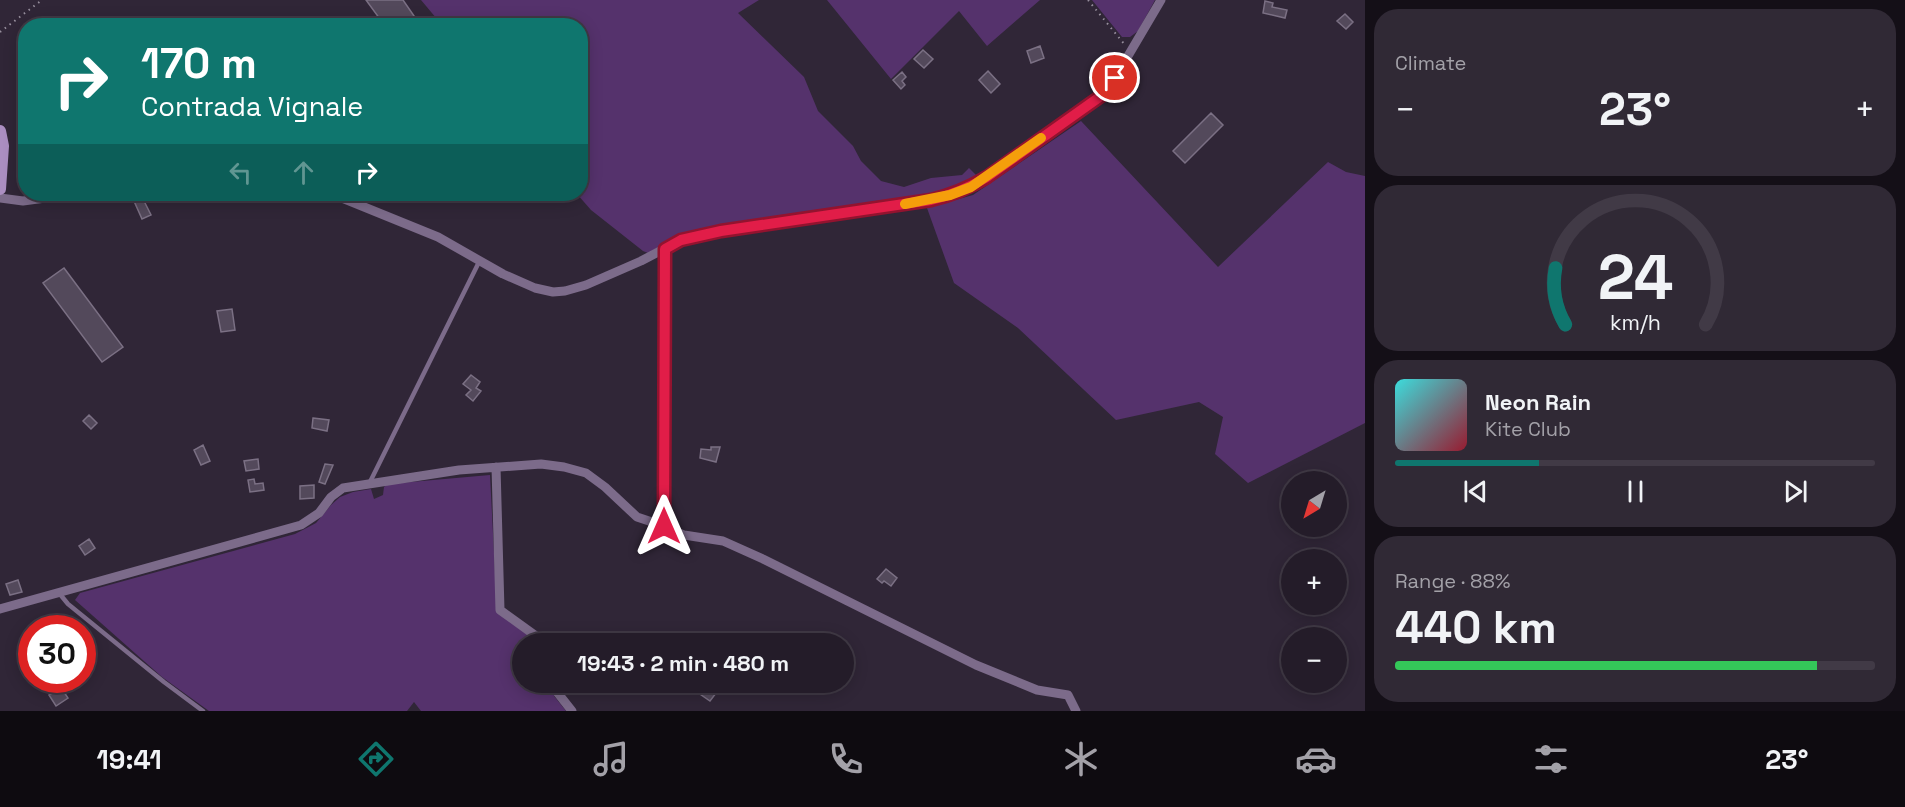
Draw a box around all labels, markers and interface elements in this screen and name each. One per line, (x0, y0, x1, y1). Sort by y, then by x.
text: 170 m (141, 37, 257, 90)
icon: right (42, 42, 120, 120)
text: Climate (1395, 50, 1466, 76)
pin (1089, 52, 1140, 103)
icon: arrive (1098, 61, 1131, 94)
text: 23° (1599, 81, 1671, 138)
text: Contrada Vignale (141, 89, 363, 124)
text: − (1395, 89, 1415, 131)
text: + (1855, 89, 1875, 131)
icon: left (224, 156, 257, 189)
icon: ahead (287, 156, 320, 189)
icon: right (350, 156, 383, 189)
text: 24 (1597, 238, 1673, 317)
text: km/h (1609, 309, 1661, 336)
text: Neon Rain (1485, 388, 1591, 416)
text: Kite Club (1485, 416, 1571, 442)
north arrow (1281, 471, 1347, 537)
map controls (1281, 471, 1347, 693)
icon: previous (1459, 475, 1492, 508)
icon: pause (1619, 475, 1652, 508)
icon: next (1779, 475, 1812, 508)
position arrow (632, 494, 696, 558)
button: + (1281, 549, 1347, 615)
text: Range · 88% (1395, 568, 1510, 594)
text: 440 km (1395, 599, 1557, 656)
speed limit sign: 30 (18, 615, 96, 693)
button: − (1281, 627, 1347, 693)
text: 19:43 · 2 min · 480 m (577, 649, 789, 677)
icon: directions (355, 738, 397, 780)
icon: music (590, 738, 632, 780)
icon: phone (825, 738, 867, 780)
icon: climate (1060, 738, 1102, 780)
icon: car (1295, 738, 1337, 780)
icon: filters (1530, 738, 1572, 780)
text: 19:41 (97, 742, 162, 777)
text: 23° (1765, 742, 1808, 777)

